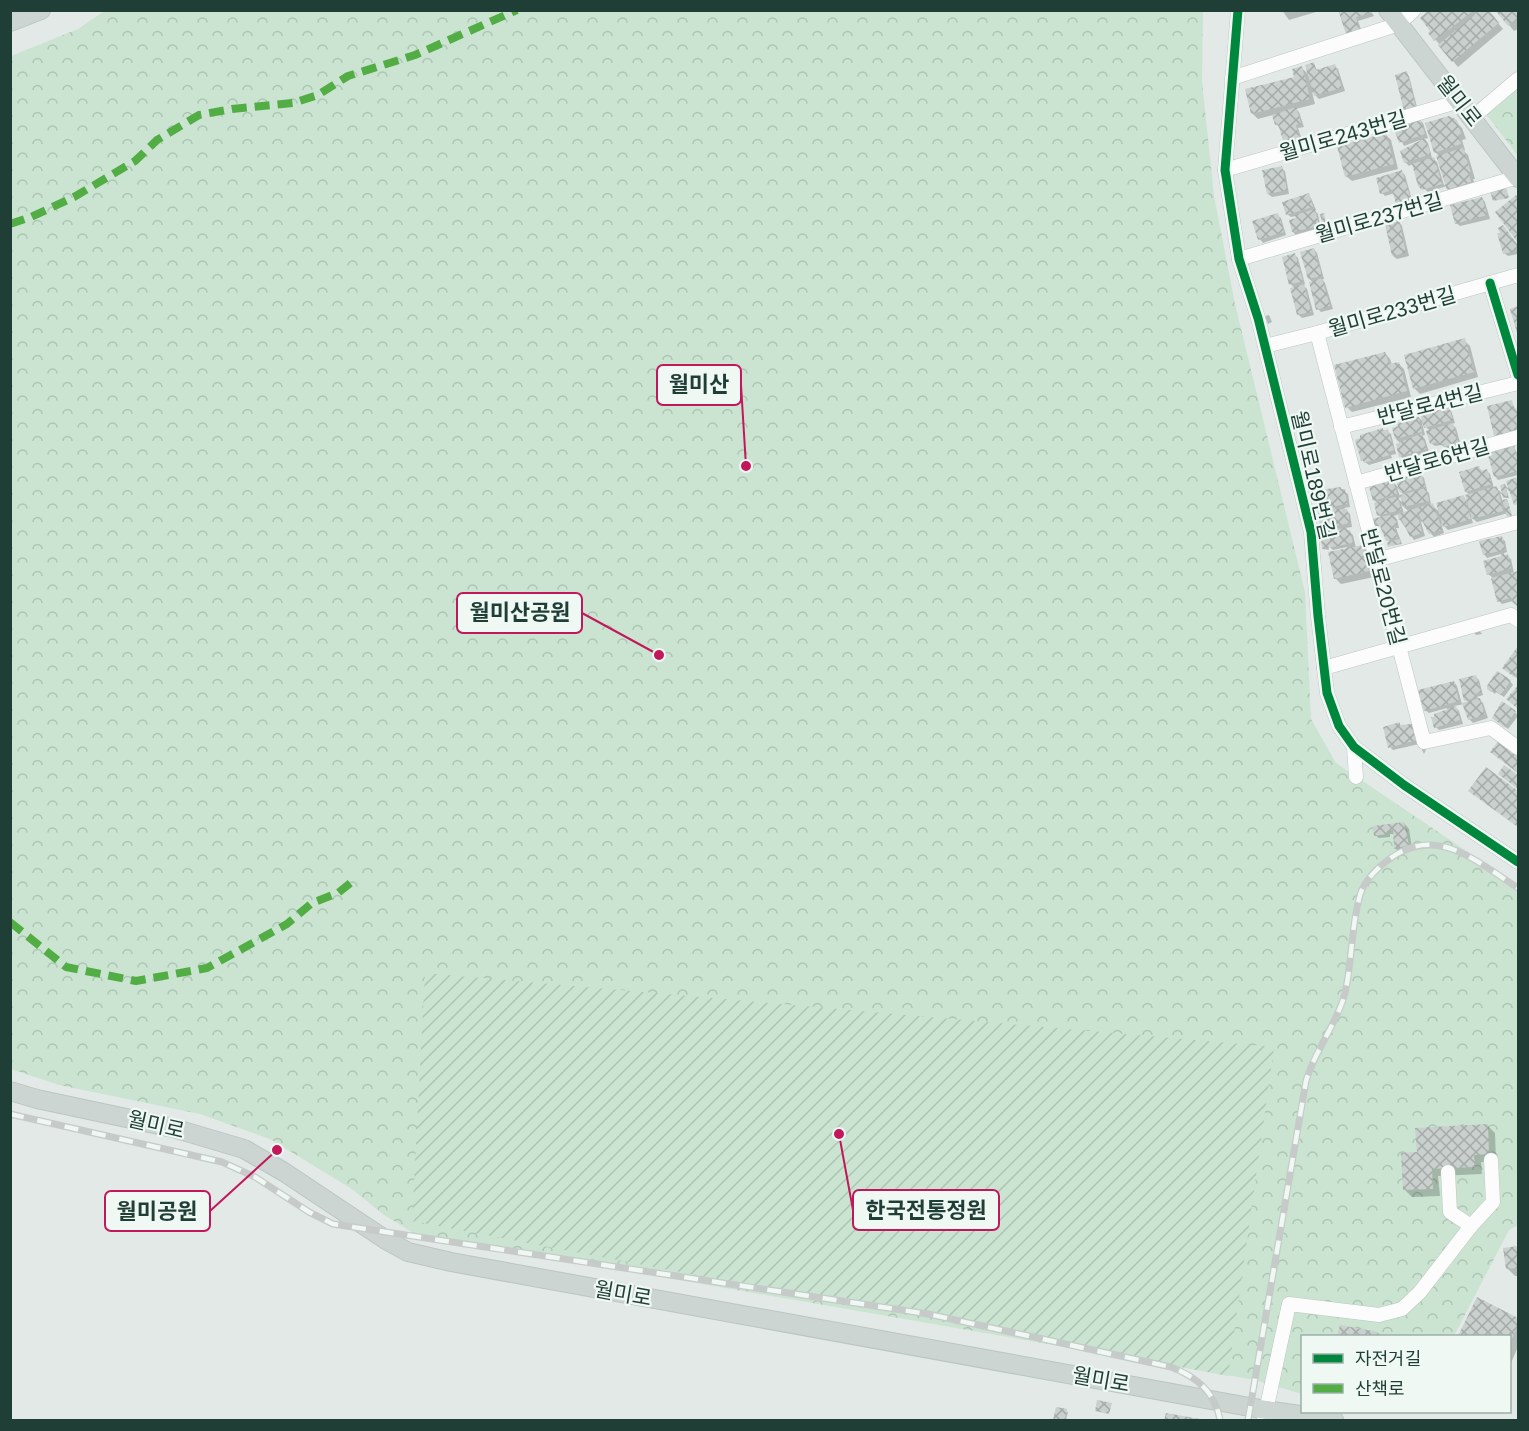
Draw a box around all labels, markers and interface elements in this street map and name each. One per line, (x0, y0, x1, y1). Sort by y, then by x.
street label: 월미로 (1432, 71, 1486, 131)
street label: 월미로243번길 (1276, 106, 1409, 165)
street label: 월미로237번길 (1312, 188, 1445, 247)
street label: 월미로233번길 (1325, 282, 1458, 341)
callout: 월미산 (657, 365, 741, 405)
text: 월미산 (669, 372, 729, 397)
street label: 반달로4번길 (1375, 380, 1485, 429)
street label: 월미로189번길 (1287, 408, 1339, 542)
street label: 반달로6번길 (1382, 434, 1492, 485)
street label: 반달로20번길 (1357, 526, 1410, 648)
callout: 월미산공원 (457, 593, 582, 633)
text: 월미산공원 (469, 600, 571, 625)
street label: 월미로 (125, 1107, 187, 1142)
callout: 한국전통정원 (853, 1190, 999, 1230)
callout: 월미공원 (105, 1191, 210, 1231)
text: 한국전통정원 (865, 1198, 987, 1223)
text: 월미공원 (117, 1199, 197, 1224)
street label: 월미로 (593, 1277, 654, 1310)
legend (1301, 1335, 1511, 1413)
text: 자전거길 (1355, 1349, 1421, 1369)
street label: 월미로 (1071, 1363, 1132, 1396)
text: 산책로 (1355, 1379, 1405, 1399)

